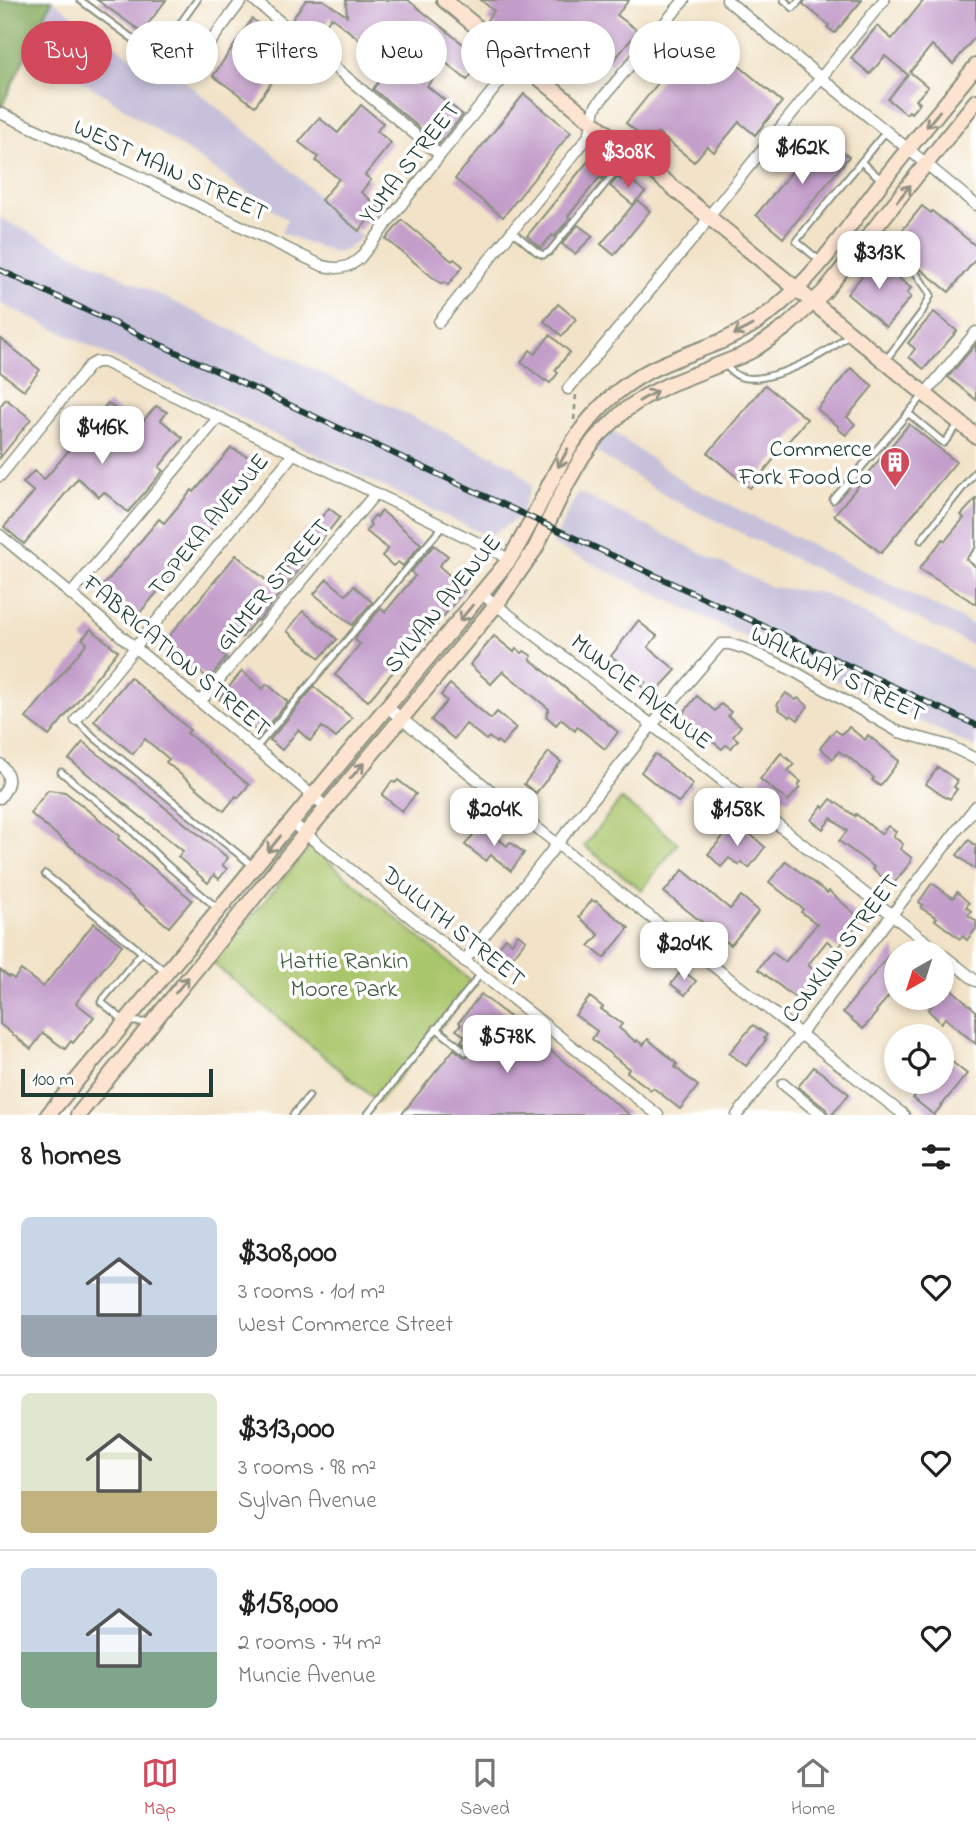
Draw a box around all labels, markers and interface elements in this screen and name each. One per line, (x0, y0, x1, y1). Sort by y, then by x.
chip: Buy (21, 21, 112, 84)
chip: Rent (126, 21, 218, 84)
chip: Filters (232, 21, 342, 84)
chip: New (356, 21, 447, 84)
chip: Apartment (461, 21, 615, 84)
chip: House (629, 21, 740, 84)
street label: YUMA STREET (352, 95, 470, 232)
one-way arrow (925, 110, 941, 128)
street label: WEST MAIN STREET (67, 111, 273, 232)
pin: $162K (753, 127, 851, 186)
pin: $308K (579, 130, 677, 190)
text: $162K (775, 132, 829, 165)
text: $308K (601, 136, 655, 169)
one-way arrow (896, 184, 912, 202)
pin: $313K (830, 232, 928, 291)
text: $313K (853, 237, 905, 270)
one-way arrow (733, 324, 754, 337)
one-way arrow (637, 389, 657, 403)
pin: $416K (53, 406, 151, 466)
text: $416K (76, 412, 128, 445)
place label: Commerce Fork Food Co (738, 433, 872, 496)
building icon: Commerce Fork Food Co (878, 445, 912, 489)
street label: TOPEKA AVENUE (141, 446, 279, 605)
one-way arrow (556, 447, 569, 468)
street label: GILMER STREET (208, 512, 340, 659)
street label: SYLVAN AVENUE (377, 527, 511, 682)
street label: FABRICATION STREET (73, 567, 277, 746)
one-way arrow (459, 603, 474, 621)
street label: WALKWAY STREET (744, 618, 930, 733)
street label: MUNCIE AVENUE (562, 626, 719, 760)
one-way arrow (349, 762, 365, 780)
pin: $204K (445, 788, 543, 848)
pin: $158K (688, 788, 786, 848)
text: $204K (466, 794, 522, 827)
text: $158K (710, 794, 764, 827)
one-way arrow (266, 834, 281, 852)
street label: DULUTH STREET (372, 858, 532, 997)
street label: CONKLIN STREET (774, 868, 910, 1031)
pin: $204K (635, 922, 733, 982)
text: $204K (656, 928, 712, 961)
north arrow (884, 940, 954, 1010)
map controls (884, 940, 954, 1094)
park label: Hattie Rankin Moore Park (280, 945, 408, 1008)
one-way arrow (175, 977, 190, 995)
pin: $578K (458, 1016, 556, 1075)
text: $578K (479, 1021, 535, 1054)
button: locate (884, 1024, 954, 1094)
scale bar (21, 1066, 214, 1098)
text: 100 m (32, 1067, 74, 1094)
text: 8 homes (21, 1135, 122, 1179)
icon: filters (917, 1138, 955, 1176)
text: $308,000 (238, 1232, 337, 1276)
icon: home (77, 1245, 161, 1329)
icon: heart (917, 1268, 955, 1306)
text: 3 rooms · 101 m² (238, 1276, 385, 1309)
text: West Commerce Street (238, 1309, 453, 1342)
text: $313,000 (238, 1408, 335, 1452)
icon: home (77, 1421, 161, 1505)
icon: heart (917, 1444, 955, 1482)
text: 3 rooms · 98 m² (238, 1452, 376, 1485)
text: Sylvan Avenue (238, 1485, 377, 1518)
text: $158,000 (238, 1583, 338, 1627)
icon: home (77, 1596, 161, 1680)
icon: heart (917, 1619, 955, 1657)
text: 2 rooms · 74 m² (238, 1627, 382, 1660)
text: Muncie Avenue (238, 1660, 376, 1693)
tab: Map (141, 1754, 179, 1823)
tab: Saved (460, 1754, 510, 1823)
tab: Home (791, 1754, 835, 1823)

